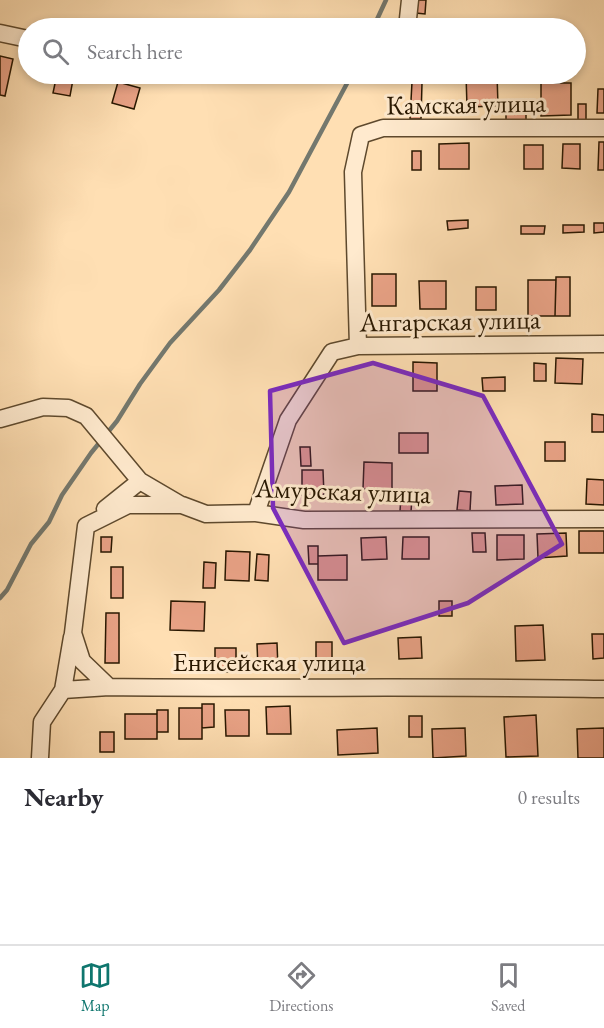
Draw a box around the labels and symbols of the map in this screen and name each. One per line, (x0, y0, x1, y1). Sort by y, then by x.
street label: Камская улица (386, 85, 546, 122)
street label: Ангарская улица (358, 301, 541, 340)
street label: Амурская улица (254, 470, 432, 511)
street label: Енисейская улица (172, 644, 366, 679)

